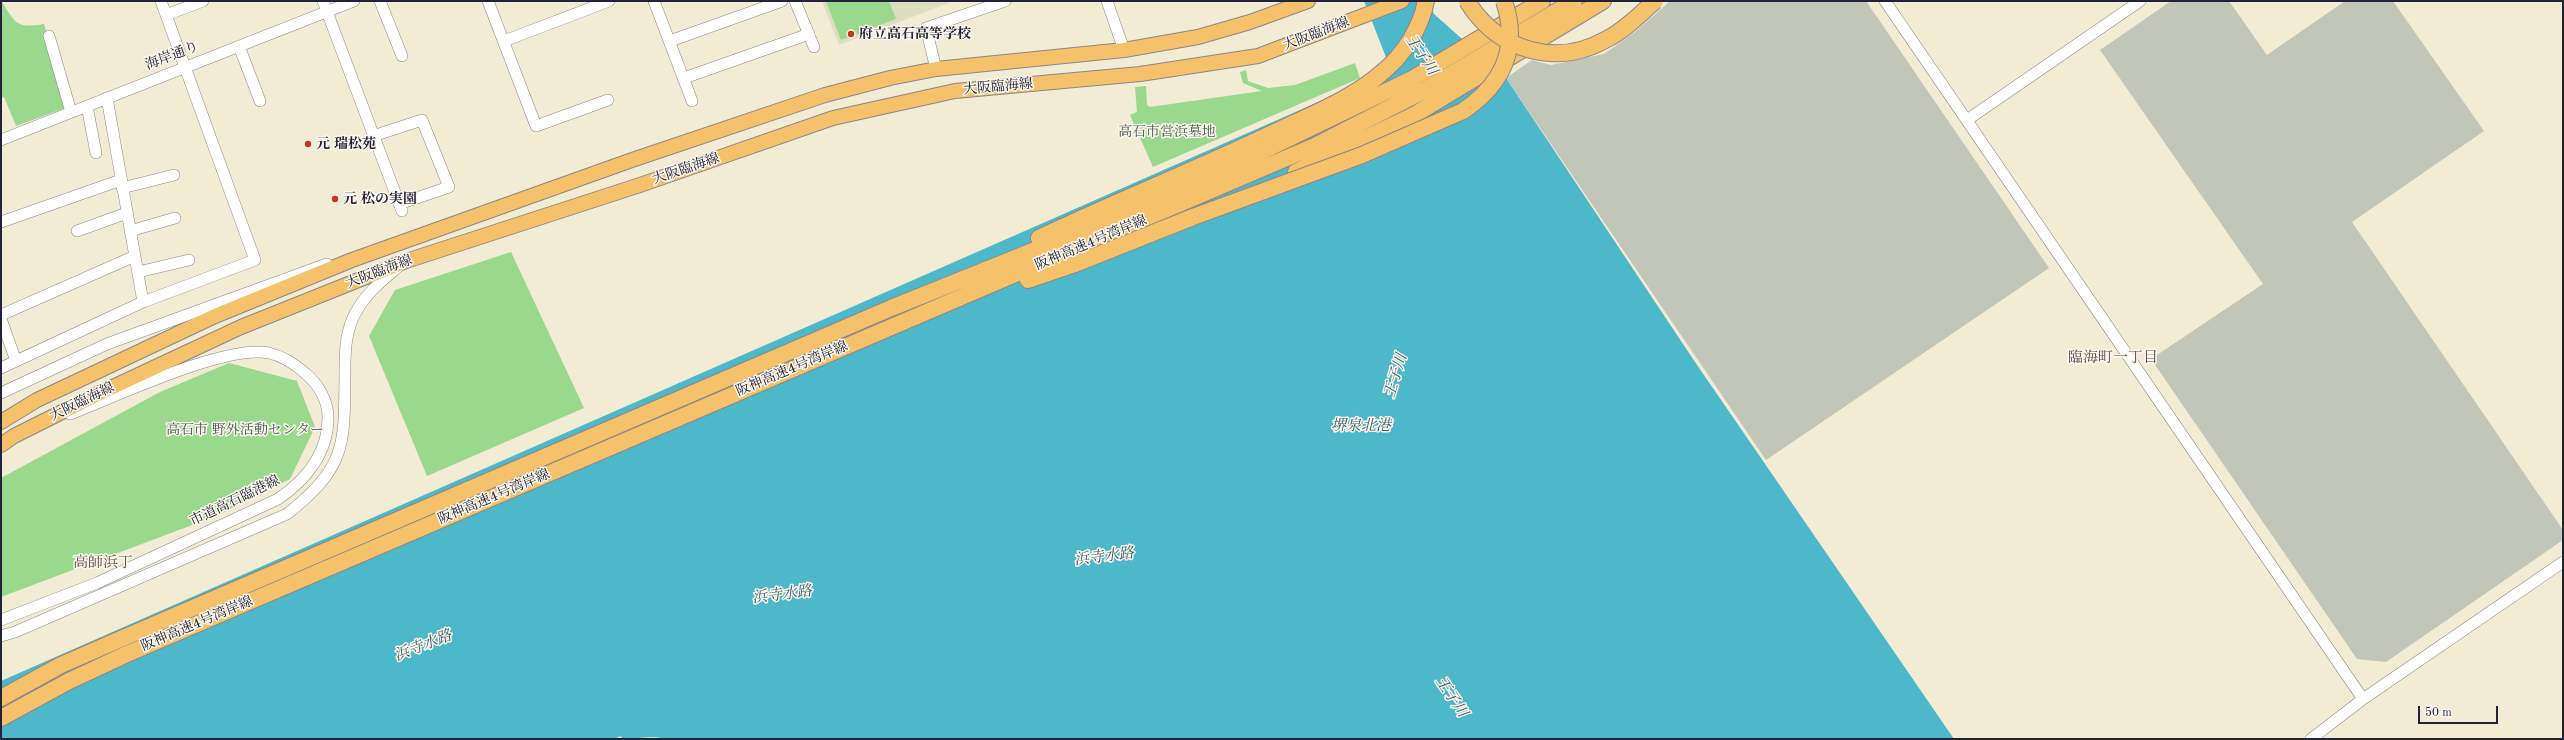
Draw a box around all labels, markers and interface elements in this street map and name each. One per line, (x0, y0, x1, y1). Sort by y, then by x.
street label: 大阪臨海線 (1280, 14, 1352, 54)
place label: 府立高石高等学校 (859, 26, 971, 42)
marker: 府立高石高等学校 (846, 29, 856, 39)
water label: 王子川 (1401, 31, 1441, 79)
street label: 海岸通り (143, 38, 201, 74)
street label: 大阪臨海線 (962, 76, 1034, 98)
park label: 高石市営浜墓地 (1118, 124, 1216, 140)
place label: 元 瑞松苑 (316, 136, 376, 152)
marker: 元 瑞松苑 (303, 139, 313, 149)
street label: 大阪臨海線 (650, 150, 722, 188)
place label: 元 松の実園 (343, 191, 417, 207)
marker: 元 松の実園 (330, 194, 340, 204)
street label: 阪神高速4号湾岸線 (1032, 212, 1150, 274)
street label: 大阪臨海線 (343, 252, 415, 292)
street label: 阪神高速4号湾岸線 (733, 338, 851, 400)
district label: 臨海町一丁目 (2068, 349, 2158, 367)
water label: 王子川 (1381, 352, 1411, 400)
street label: 大阪臨海線 (47, 379, 117, 425)
water label: 堺泉北港 (1331, 417, 1391, 435)
park label: 高石市 野外活動センター (166, 422, 324, 438)
street label: 阪神高速4号湾岸線 (435, 466, 553, 528)
street label: 市道高石臨港線 (187, 472, 283, 530)
water label: 浜寺水路 (1073, 544, 1135, 570)
district label: 高師浜丁 (73, 554, 133, 572)
water label: 浜寺水路 (751, 582, 813, 608)
street label: 阪神高速4号湾岸線 (138, 593, 256, 655)
water label: 浜寺水路 (392, 627, 454, 665)
water label: 王子川 (1431, 673, 1471, 721)
scale bar (2420, 698, 2500, 724)
text: 50 m (2425, 707, 2452, 719)

